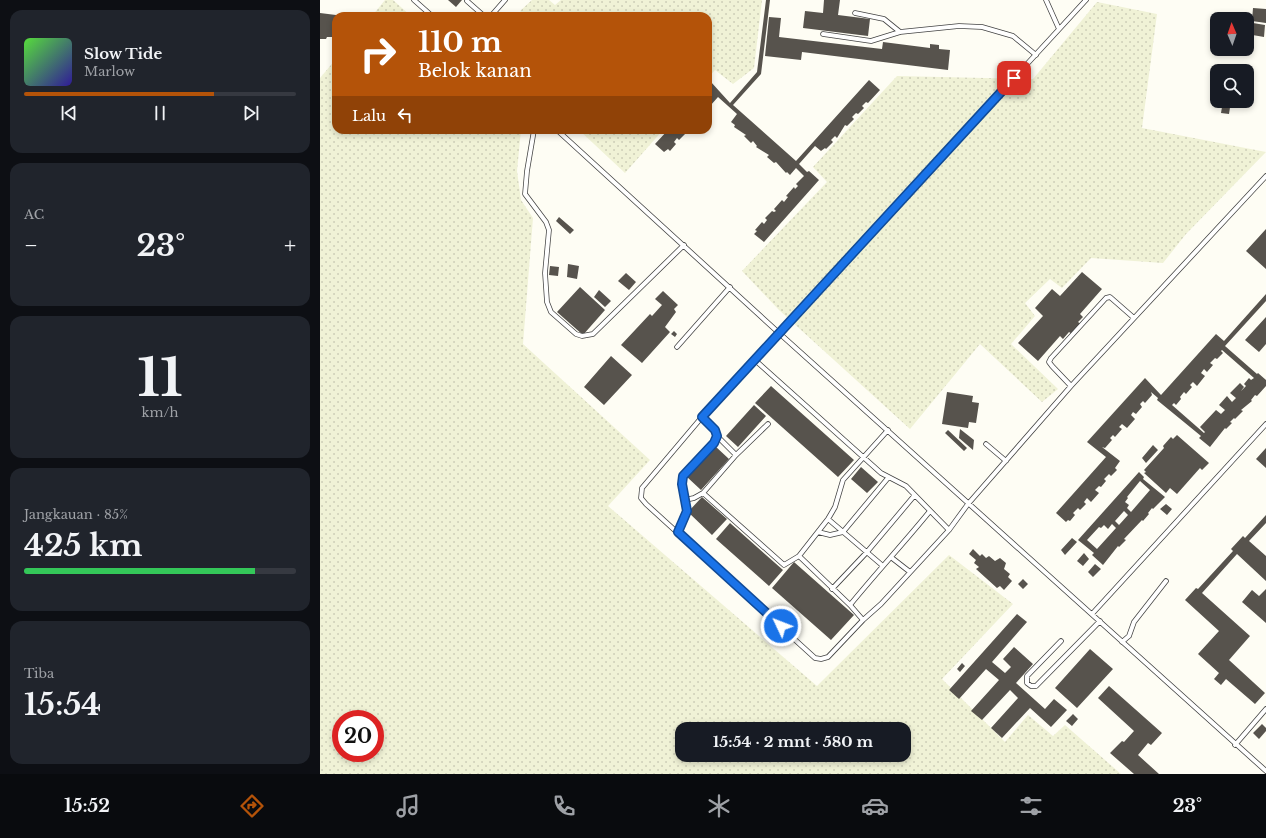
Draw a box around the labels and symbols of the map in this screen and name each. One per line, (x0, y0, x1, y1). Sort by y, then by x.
north arrow (1210, 12, 1254, 56)
pin (997, 61, 1031, 95)
position arrow (760, 605, 802, 647)
speed limit sign: 20 (332, 710, 384, 762)

